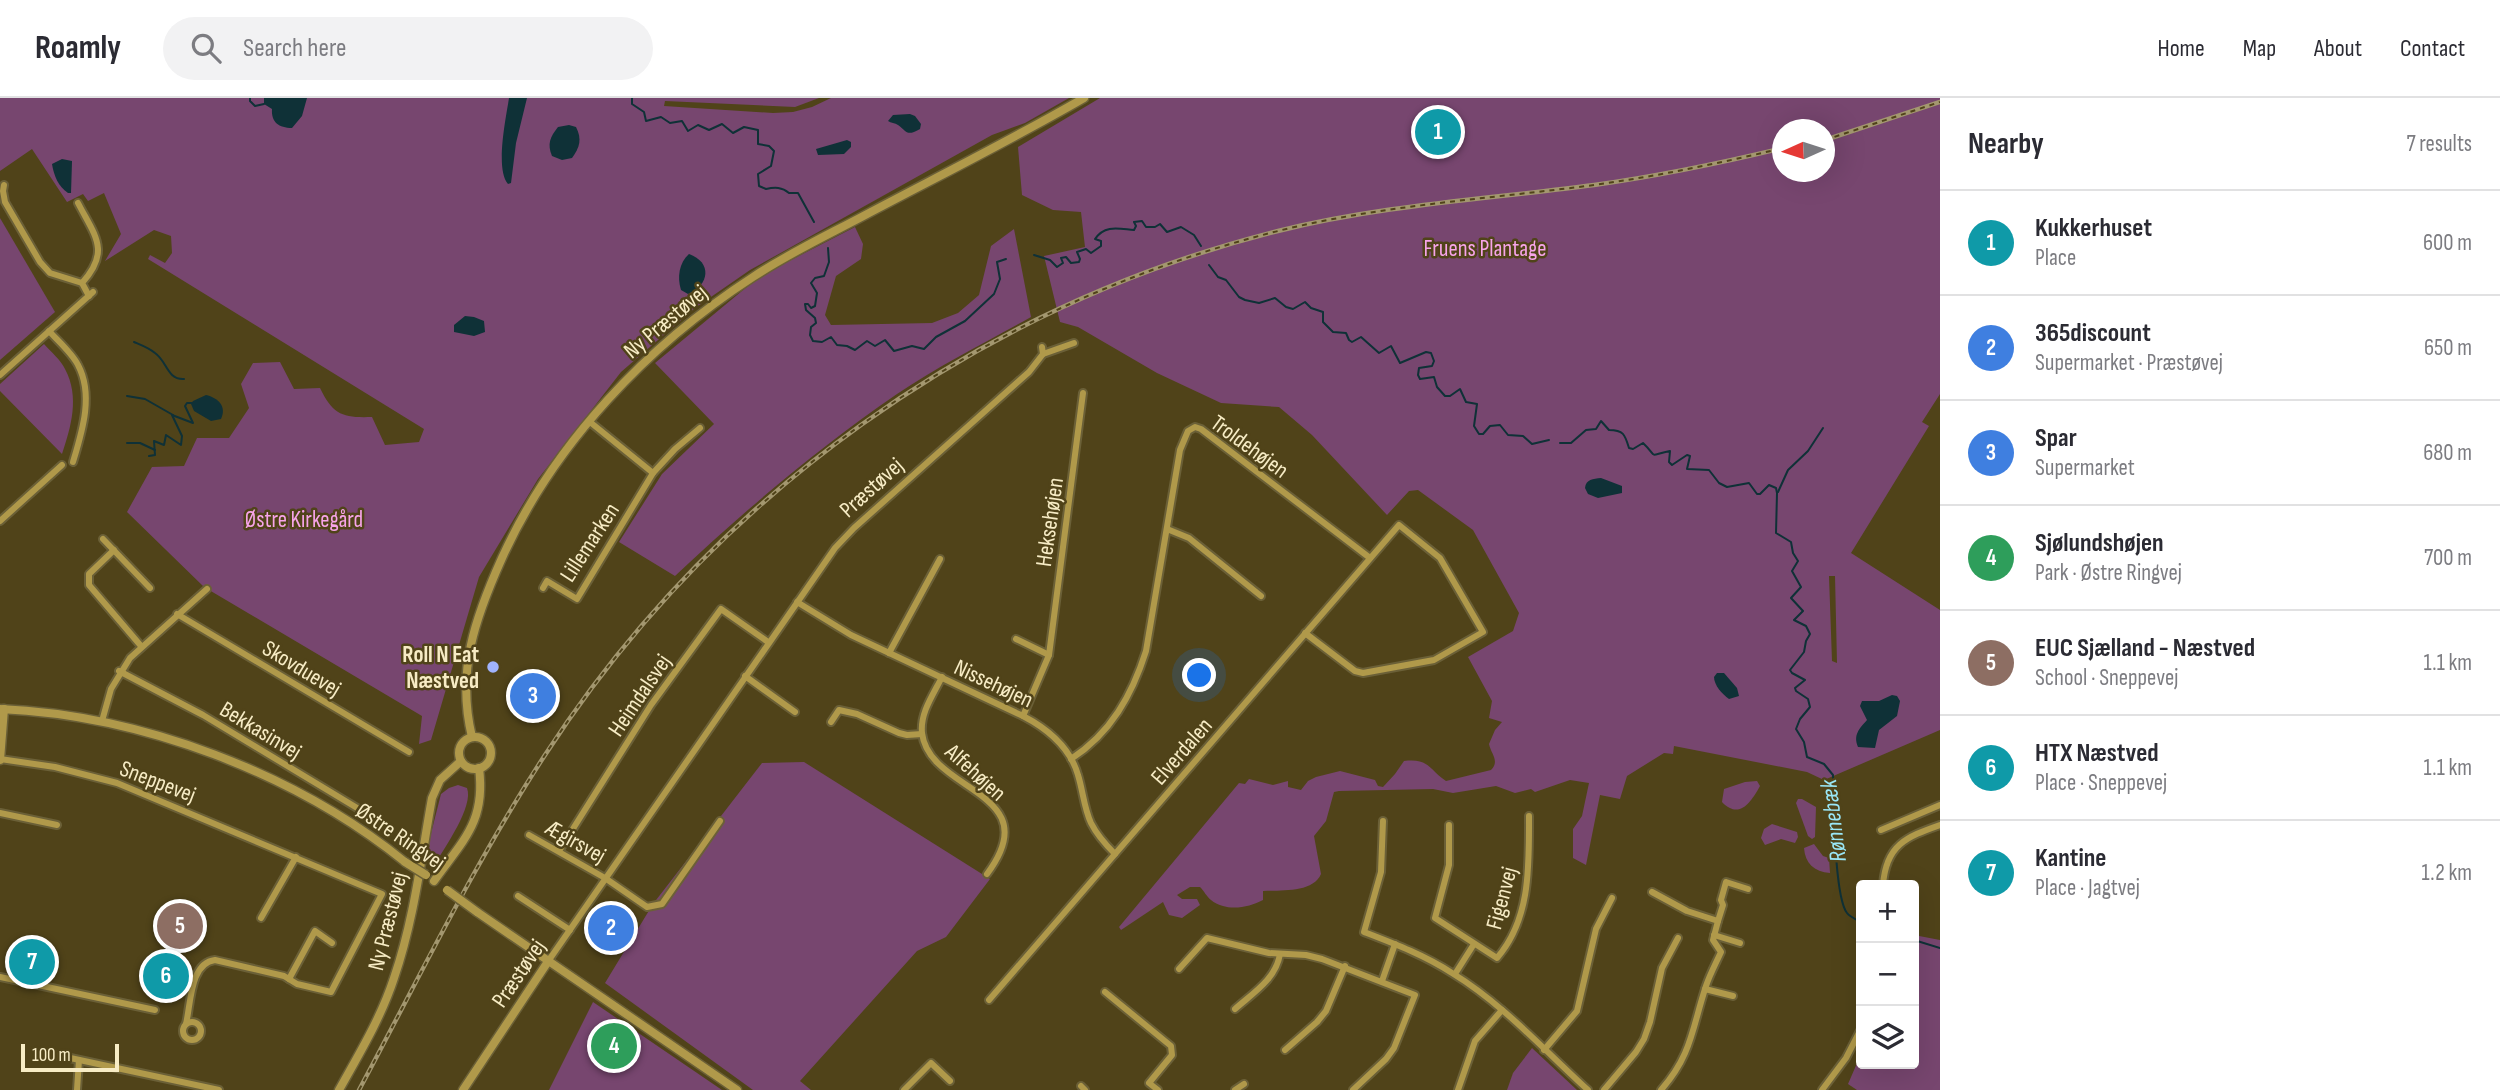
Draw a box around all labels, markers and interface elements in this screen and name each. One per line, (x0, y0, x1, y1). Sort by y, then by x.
search box (163, 17, 653, 80)
text: Roamly (35, 28, 121, 68)
icon: search (187, 29, 225, 67)
text: Search here (243, 33, 346, 64)
text: Home (2157, 34, 2205, 63)
text: Map (2243, 34, 2276, 63)
text: About (2314, 34, 2362, 63)
text: Contact (2400, 34, 2465, 63)
pin: 1 (1415, 106, 1461, 158)
north arrow (1772, 119, 1835, 182)
text: Nearby (1968, 126, 2044, 162)
text: 7 results (2406, 130, 2472, 158)
text: Kukkerhuset (2035, 213, 2152, 244)
text: 1 (1986, 229, 1996, 257)
text: 600 m (2423, 229, 2472, 257)
park label: Fruens Plantage (1424, 235, 1546, 263)
text: Place (2035, 244, 2076, 272)
street label: Ny Præstøvej (618, 279, 713, 365)
text: 365discount (2035, 318, 2151, 349)
text: 2 (1986, 334, 1996, 362)
text: 650 m (2424, 334, 2472, 362)
text: Supermarket · Præstøvej (2035, 349, 2223, 377)
street label: Troldehøjen (1205, 409, 1294, 484)
text: Spar (2035, 423, 2077, 454)
text: 3 (1986, 439, 1996, 467)
text: 680 m (2423, 439, 2472, 467)
street label: Præstøvej (834, 452, 909, 524)
text: Supermarket (2035, 454, 2135, 482)
street label: Heksehøjen (1030, 476, 1070, 568)
street label: Lillemarken (554, 498, 626, 587)
park label: Østre Kirkegård (245, 506, 363, 534)
text: Sjølundshøjen (2035, 528, 2164, 559)
text: 4 (1986, 544, 1996, 572)
text: 700 m (2424, 544, 2472, 572)
text: Park · Østre Ringvej (2035, 559, 2182, 587)
text: EUC Sjælland - Næstved (2035, 633, 2255, 664)
street label: Skovduevej (257, 635, 346, 703)
place label: Roll N Eat Næstved (402, 641, 479, 695)
street label: Heimdalsvej (602, 649, 677, 742)
text: 5 (1986, 649, 1996, 677)
text: 1.1 km (2423, 649, 2472, 677)
street label: Nissehøjen (950, 653, 1038, 714)
your location (1182, 658, 1216, 692)
marker: Roll N Eat Næstved (485, 659, 501, 675)
text: School · Sneppevej (2035, 664, 2178, 692)
pin: 3 (510, 670, 556, 722)
street label: Bekkasinvej (215, 696, 306, 766)
street label: Elverdalen (1145, 712, 1218, 791)
street label: Alfehøjen (938, 737, 1012, 807)
text: HTX Næstved (2035, 738, 2159, 769)
text: 6 (1986, 754, 1996, 782)
text: 1.1 km (2423, 754, 2472, 782)
street label: Sneppevej (116, 755, 200, 809)
text: Place · Sneppevej (2035, 769, 2167, 797)
water label: Rønnebæk (1814, 777, 1853, 864)
street label: Østre Ringvej (351, 797, 450, 877)
street label: Ægirsvej (540, 813, 611, 870)
text: Kantine (2035, 843, 2106, 874)
text: 7 (1986, 859, 1996, 887)
text: 1.2 km (2422, 859, 2472, 887)
street label: Figenvej (1480, 864, 1524, 933)
street label: Ny Præstøvej (362, 869, 414, 973)
text: Place · Jagtvej (2035, 874, 2140, 902)
map controls (1856, 880, 1919, 1069)
button: + (1856, 880, 1919, 943)
pin: 5 (157, 900, 203, 952)
pin: 2 (588, 902, 634, 954)
street label: Præstøvej (486, 934, 552, 1013)
pin: 7 (9, 936, 55, 988)
button: − (1856, 943, 1919, 1006)
pin: 6 (143, 950, 189, 1002)
button: layers (1856, 1006, 1919, 1069)
pin: 4 (591, 1020, 637, 1072)
scale bar (21, 1041, 119, 1073)
text: 100 m (32, 1044, 71, 1067)

